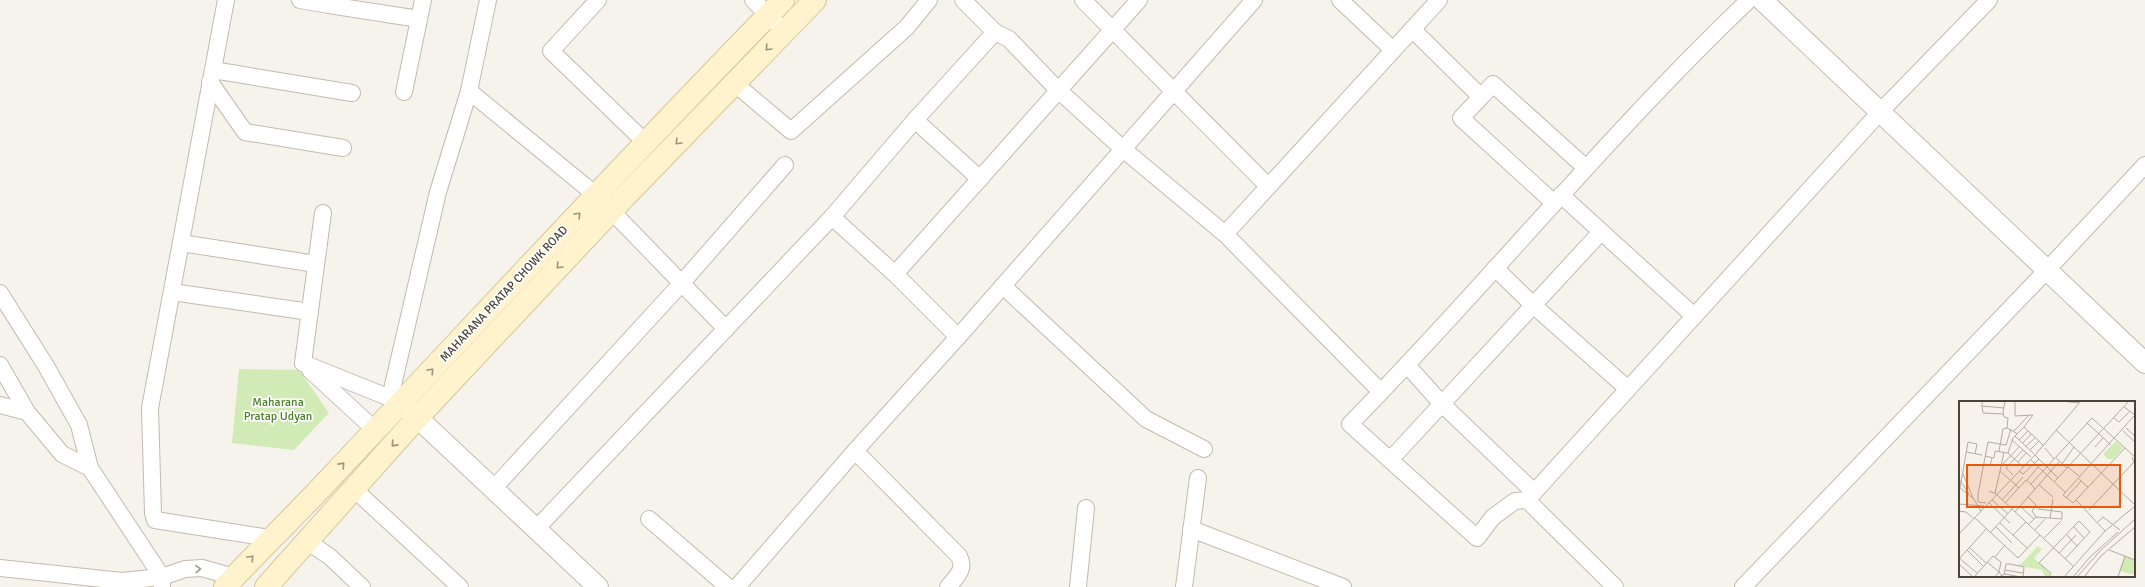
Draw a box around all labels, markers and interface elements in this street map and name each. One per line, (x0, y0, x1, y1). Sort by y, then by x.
one-way arrow (765, 43, 773, 51)
one-way arrow (675, 137, 683, 145)
one-way arrow (573, 213, 580, 220)
street label: MAHARANA PRATAP CHOWK ROAD (437, 223, 571, 365)
one-way arrow (556, 261, 564, 269)
one-way arrow (426, 368, 434, 376)
park label: Maharana Pratap Udyan (244, 395, 312, 424)
inset map (1959, 401, 2135, 577)
one-way arrow (392, 439, 399, 446)
one-way arrow (337, 463, 344, 470)
one-way arrow (247, 556, 254, 563)
one-way arrow (195, 565, 201, 573)

